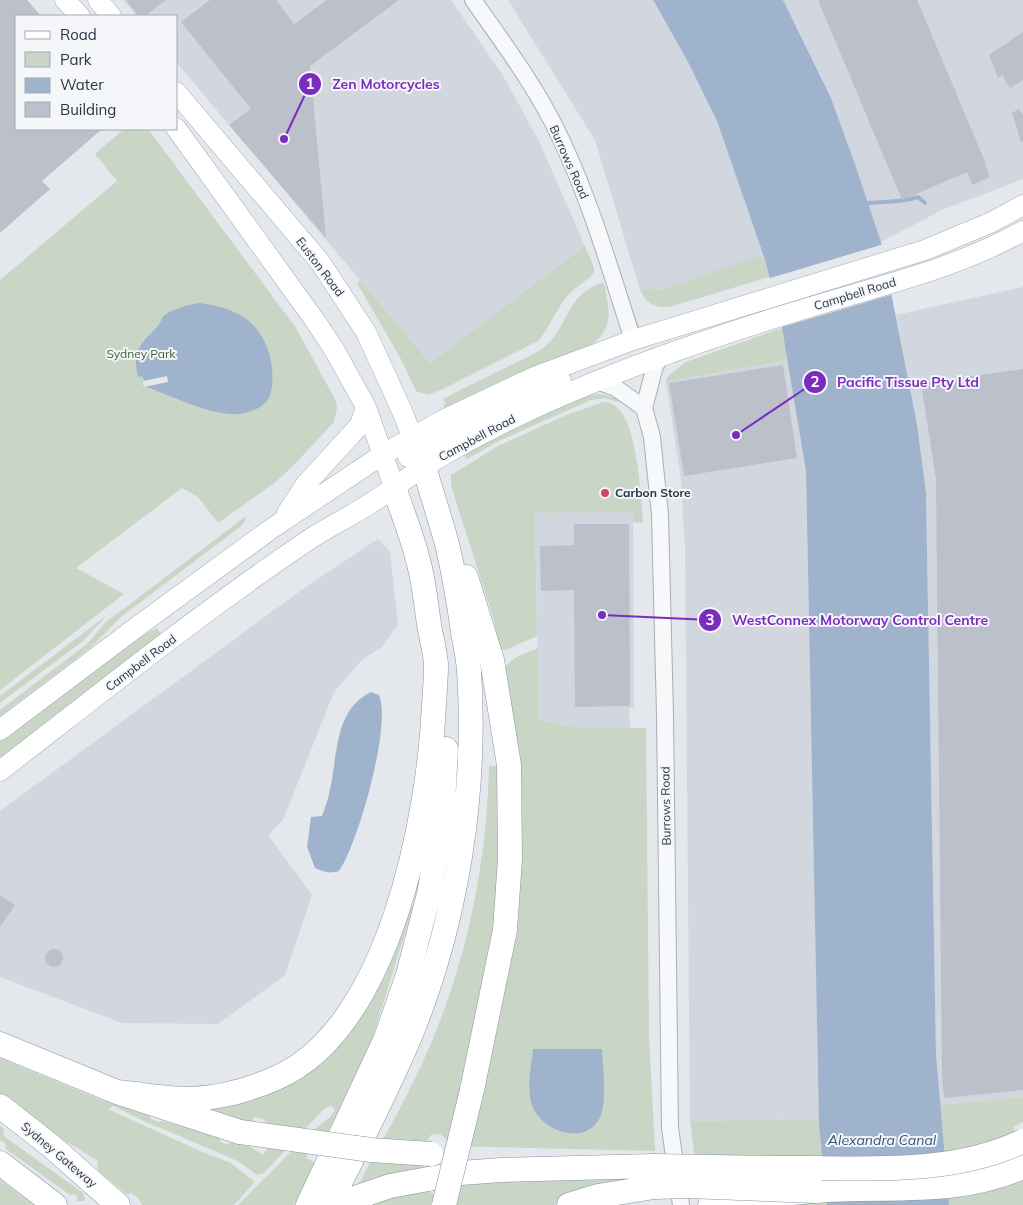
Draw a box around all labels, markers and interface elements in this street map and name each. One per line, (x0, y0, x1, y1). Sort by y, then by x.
legend (15, 15, 178, 130)
text: Road (60, 25, 97, 44)
text: Park (60, 50, 92, 69)
callout: Zen Motorcycles (297, 70, 450, 99)
text: 1 (305, 74, 315, 93)
text: Water (60, 75, 104, 94)
text: Zen Motorcycles (332, 75, 440, 93)
text: Building (60, 100, 116, 119)
street label: Burrows Road (546, 123, 592, 201)
street label: Euston Road (293, 234, 348, 299)
street label: Campbell Road (812, 274, 898, 313)
park label: Sydney Park (106, 346, 176, 361)
callout: Pacific Tissue Pty Ltd (802, 367, 989, 396)
text: 2 (810, 372, 820, 391)
text: Pacific Tissue Pty Ltd (837, 373, 979, 391)
street label: Campbell Road (436, 411, 518, 464)
place label: Carbon Store (615, 485, 691, 500)
marker: Carbon Store (599, 487, 611, 499)
callout: WestConnex Motorway Control Centre (697, 606, 998, 635)
text: 3 (705, 610, 715, 629)
text: WestConnex Motorway Control Centre (732, 611, 988, 629)
street label: Campbell Road (102, 631, 179, 694)
street label: Burrows Road (657, 766, 674, 846)
street label: Sydney Gateway (18, 1119, 101, 1191)
water label: Alexandra Canal (827, 1131, 937, 1149)

